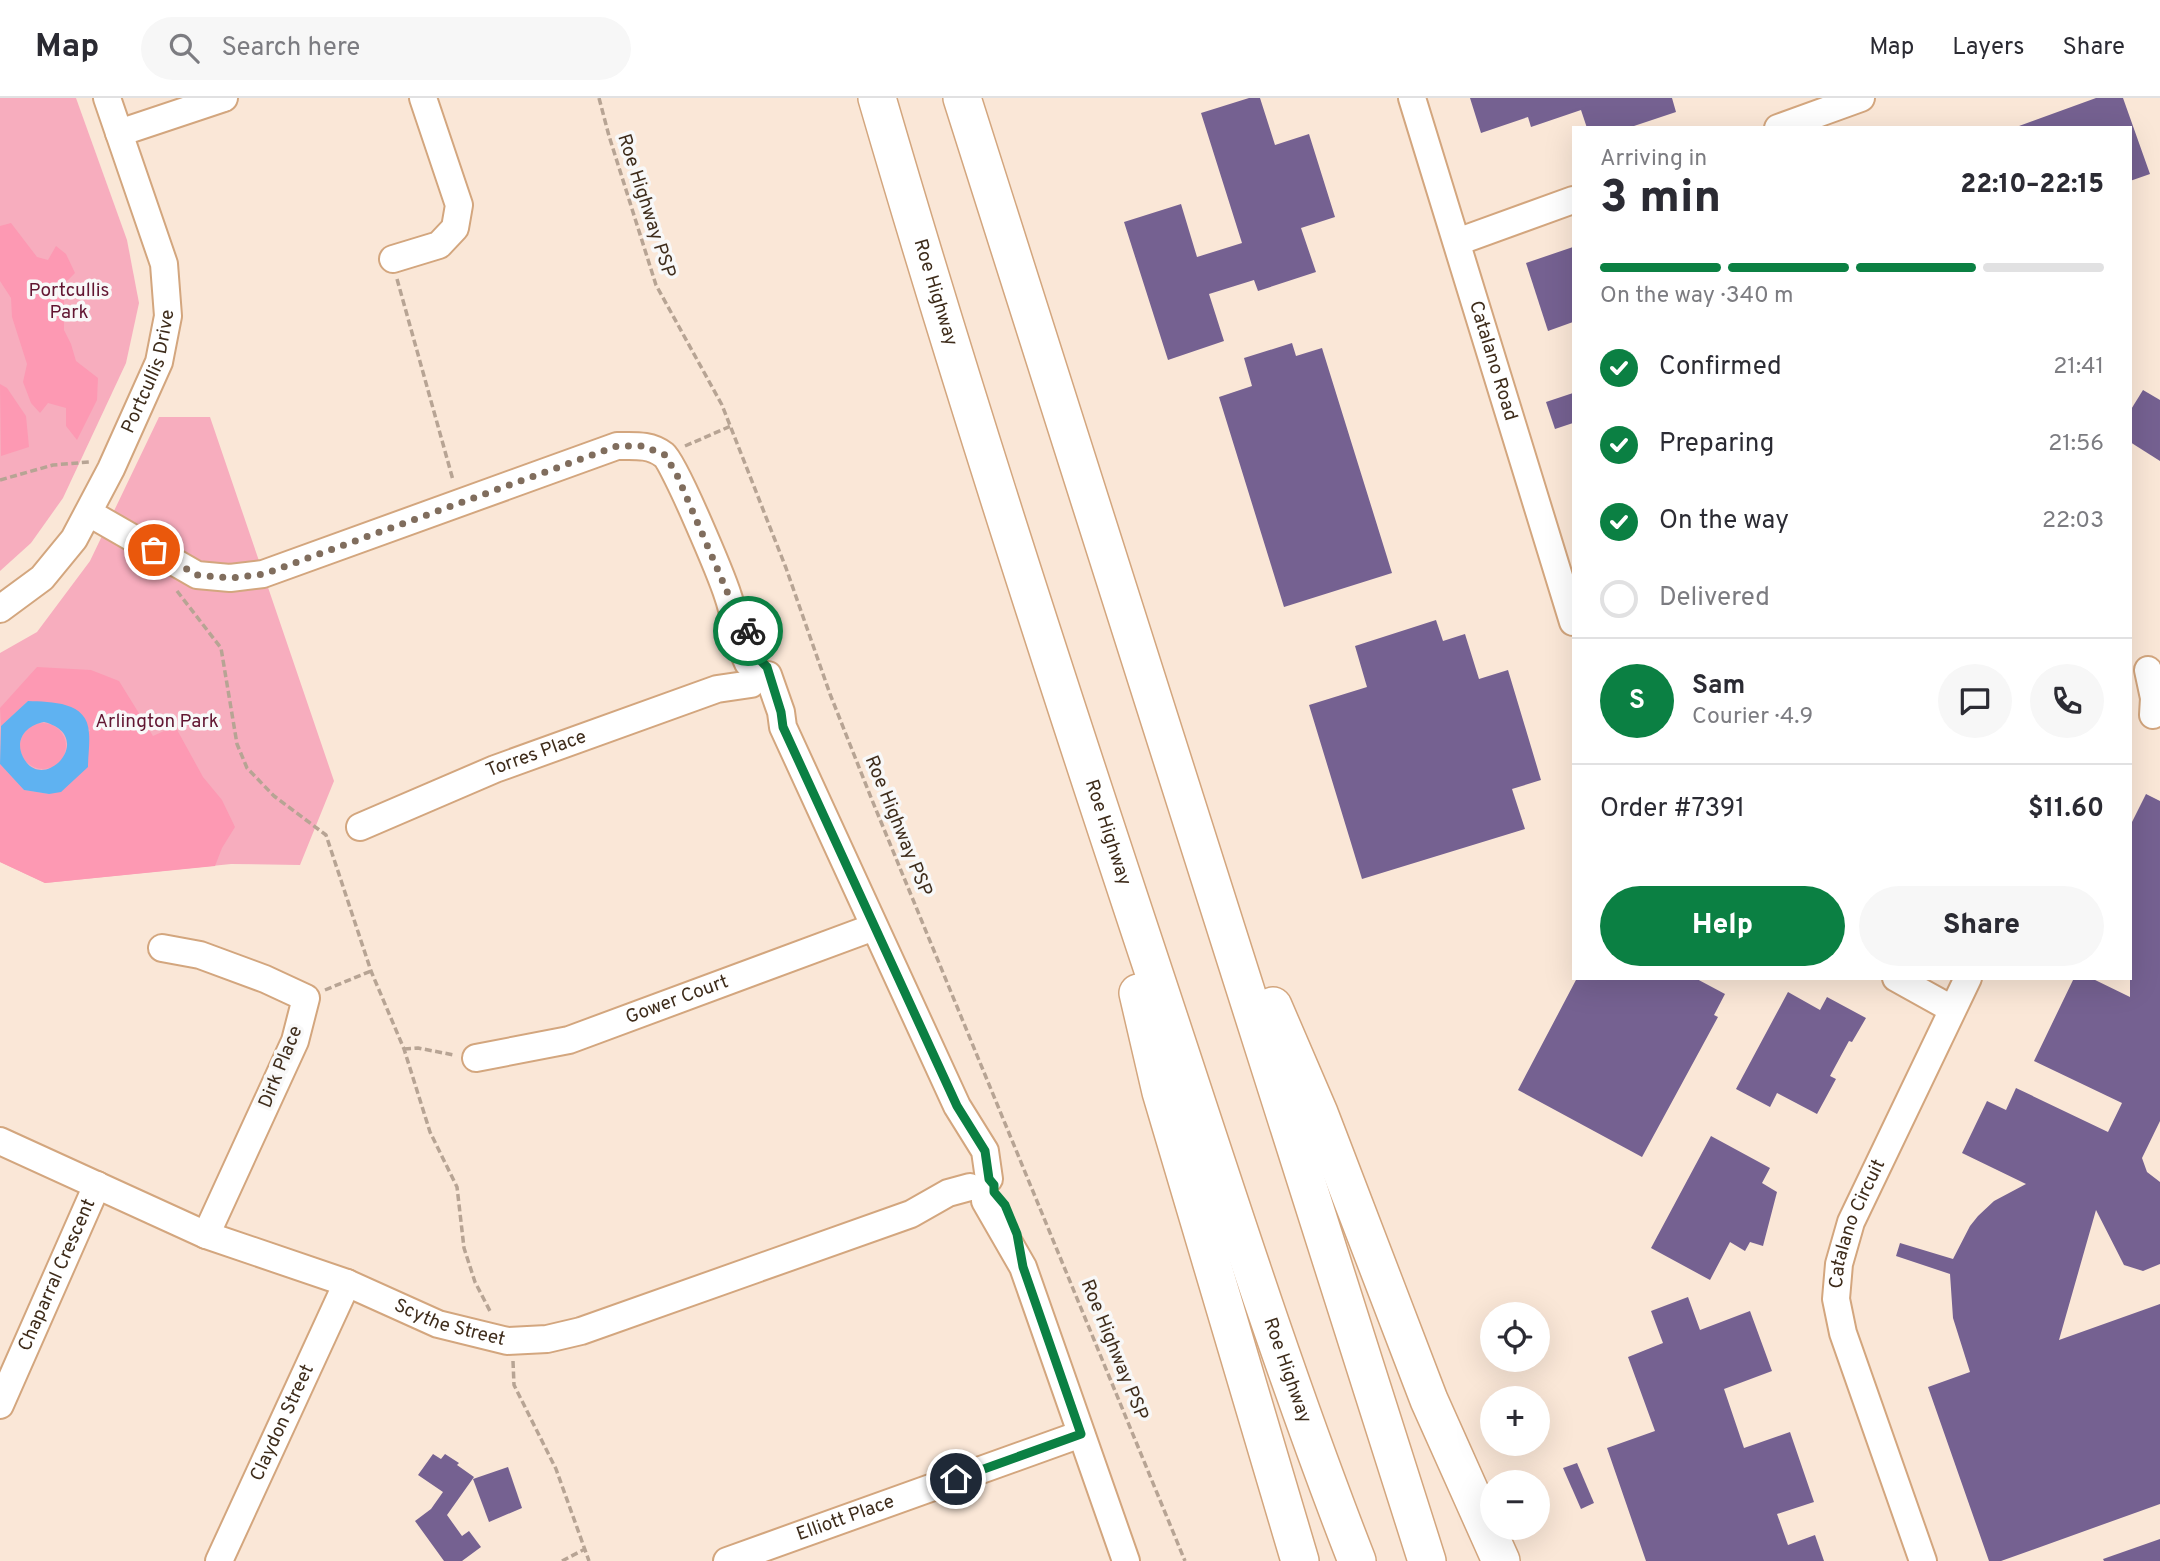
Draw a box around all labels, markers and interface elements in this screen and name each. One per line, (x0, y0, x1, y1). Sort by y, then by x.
search box (141, 17, 631, 80)
text: Map (35, 27, 99, 69)
icon: search (165, 29, 203, 67)
text: Search here (221, 32, 360, 65)
text: Map (1869, 33, 1914, 63)
text: Layers (1952, 33, 2024, 63)
text: Share (2062, 33, 2125, 63)
street label: Roe Highway PSP (611, 131, 681, 281)
text: Arriving in (1600, 145, 1707, 174)
text: 22:10–22:15 (1960, 169, 2104, 202)
text: 3 min (1600, 170, 1721, 229)
street label: Roe Highway (908, 236, 963, 349)
park label: Portcullis Park (29, 279, 109, 325)
text: On the way · 340 m (1600, 282, 1794, 311)
street label: Catalano Road (1463, 298, 1522, 424)
street label: Portcullis Drive (116, 309, 180, 437)
icon: check (1600, 349, 1638, 387)
text: Confirmed (1659, 351, 1782, 384)
text: 21:41 (2053, 353, 2104, 382)
icon: check (1600, 426, 1638, 464)
text: Preparing (1659, 428, 1774, 461)
text: 21:56 (2048, 430, 2104, 459)
icon: check (1600, 503, 1638, 541)
text: On the way (1659, 505, 1789, 538)
text: 22:03 (2042, 507, 2104, 536)
pin (124, 520, 184, 580)
icon: bag (135, 531, 173, 569)
text: Delivered (1659, 582, 1770, 615)
courier (713, 596, 783, 666)
icon: bike (729, 612, 767, 650)
button: chat (1938, 664, 2012, 738)
button: phone (2030, 664, 2104, 738)
text: Sam (1692, 670, 1745, 703)
text: S (1629, 685, 1645, 718)
text: Courier · 4.9 (1692, 703, 1813, 732)
park label: Arlington Park (95, 710, 219, 734)
street label: Torres Place (483, 725, 590, 783)
street label: Roe Highway PSP (859, 752, 937, 900)
street label: Roe Highway (1079, 776, 1136, 889)
text: Order #7391 (1600, 793, 1745, 826)
text: $11.60 (2028, 793, 2104, 826)
button: Help (1600, 886, 1845, 966)
button: Share (1859, 886, 2104, 966)
street label: Gower Court (622, 970, 732, 1030)
street label: Dirk Place (254, 1022, 308, 1112)
street label: Catalano Circuit (1825, 1155, 1891, 1290)
street label: Chaparral Crescent (13, 1195, 101, 1355)
street label: Roe Highway PSP (1075, 1276, 1153, 1424)
street label: Scythe Street (390, 1294, 508, 1352)
map controls (1480, 1302, 1550, 1540)
button: locate (1480, 1302, 1550, 1372)
street label: Roe Highway (1257, 1314, 1317, 1427)
street label: Claydon Street (245, 1361, 320, 1485)
button: + (1480, 1386, 1550, 1456)
pin (926, 1449, 986, 1509)
icon: home (937, 1460, 975, 1498)
button: − (1480, 1470, 1550, 1540)
street label: Elliott Place (793, 1490, 898, 1547)

